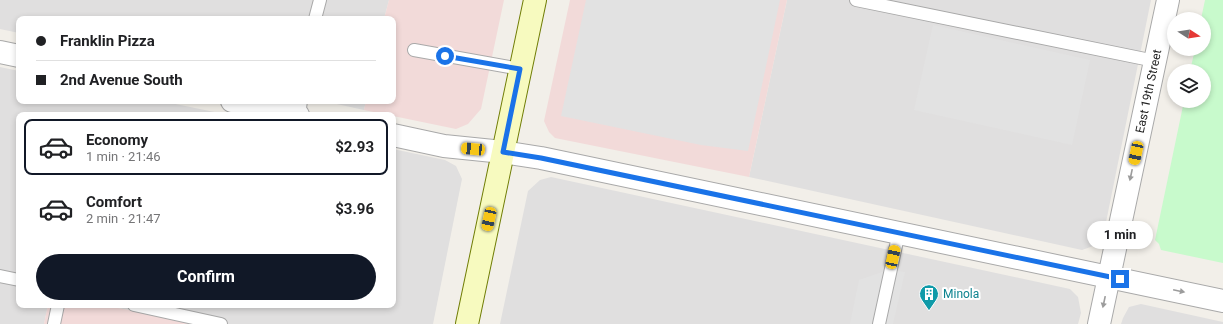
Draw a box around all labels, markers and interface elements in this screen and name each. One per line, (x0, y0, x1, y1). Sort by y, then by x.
north arrow (1167, 12, 1211, 56)
map controls (1167, 12, 1211, 108)
text: Franklin Pizza (60, 32, 155, 50)
route start (436, 47, 454, 65)
street label: East 19th Street (1133, 48, 1164, 134)
button: layers (1167, 64, 1211, 108)
text: 2nd Avenue South (60, 71, 183, 89)
icon: car (38, 129, 74, 165)
text: Economy (86, 131, 148, 149)
text: $2.93 (335, 138, 374, 156)
car (1128, 140, 1144, 166)
car (461, 142, 485, 156)
text: 1 min · 21:46 (86, 149, 161, 164)
one-way arrow (1128, 169, 1134, 181)
icon: car (38, 191, 74, 227)
text: Comfort (86, 193, 142, 211)
text: $3.96 (335, 200, 374, 218)
car (481, 206, 497, 232)
text: 2 min · 21:47 (86, 211, 161, 226)
callout: 1 min (1087, 221, 1153, 249)
text: 1 min (1104, 227, 1136, 242)
car (885, 244, 901, 270)
button: Confirm (36, 254, 376, 300)
route end (1111, 270, 1129, 288)
building icon: Minola (918, 283, 940, 311)
place label: Minola (943, 287, 979, 301)
one-way arrow (1173, 289, 1185, 295)
one-way arrow (1101, 296, 1107, 308)

